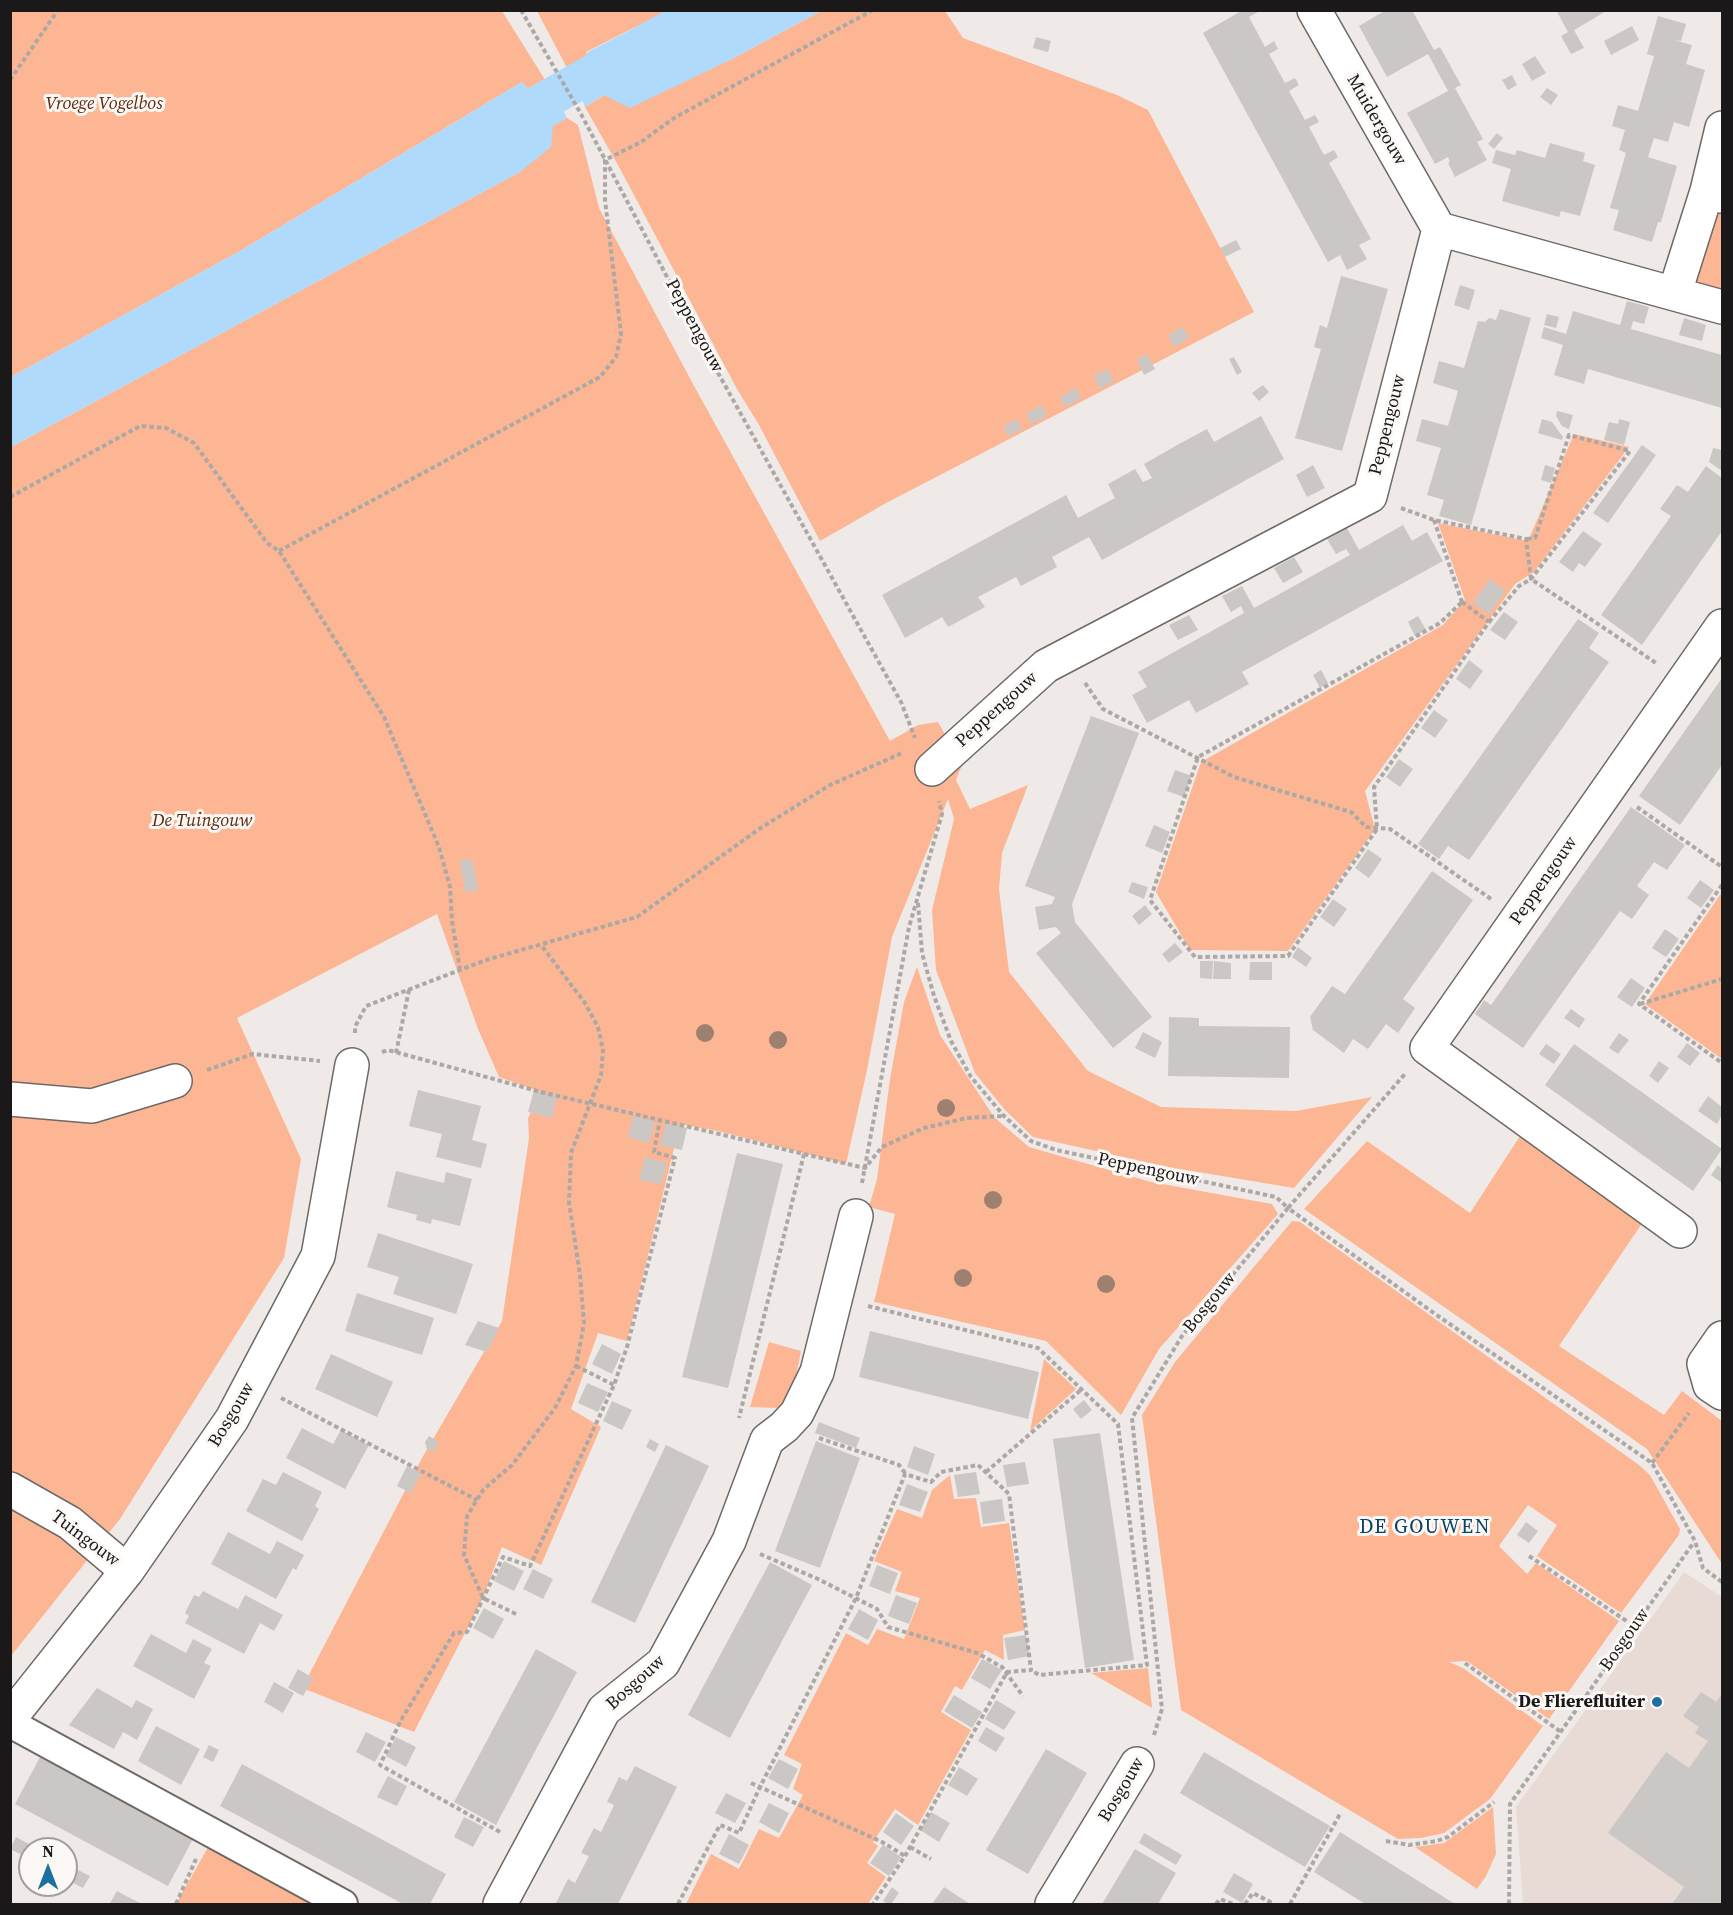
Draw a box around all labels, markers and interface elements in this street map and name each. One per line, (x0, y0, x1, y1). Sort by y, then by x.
street label: Muidergouw (1341, 71, 1411, 169)
park label: Vroege Vogelbos (45, 93, 163, 115)
street label: Peppengouw (660, 276, 728, 376)
street label: Peppengouw (1365, 372, 1411, 478)
street label: Peppengouw (952, 668, 1042, 752)
park label: De Tuingouw (152, 810, 252, 832)
street label: Peppengouw (1506, 833, 1582, 929)
street label: Peppengouw (1095, 1149, 1201, 1191)
street label: Bosgouw (1179, 1268, 1241, 1338)
street label: Bosgouw (204, 1379, 260, 1451)
street label: Tuingouw (47, 1506, 123, 1572)
district label: DE GOUWEN (1359, 1516, 1491, 1540)
street label: Bosgouw (1596, 1604, 1654, 1676)
street label: Bosgouw (602, 1651, 670, 1715)
place label: De Flierefluiter (1518, 1691, 1645, 1713)
marker: De Flierefluiter (1650, 1695, 1664, 1709)
street label: Bosgouw (1094, 1754, 1150, 1826)
north arrow (18, 1837, 78, 1897)
text: N (42, 1840, 54, 1862)

